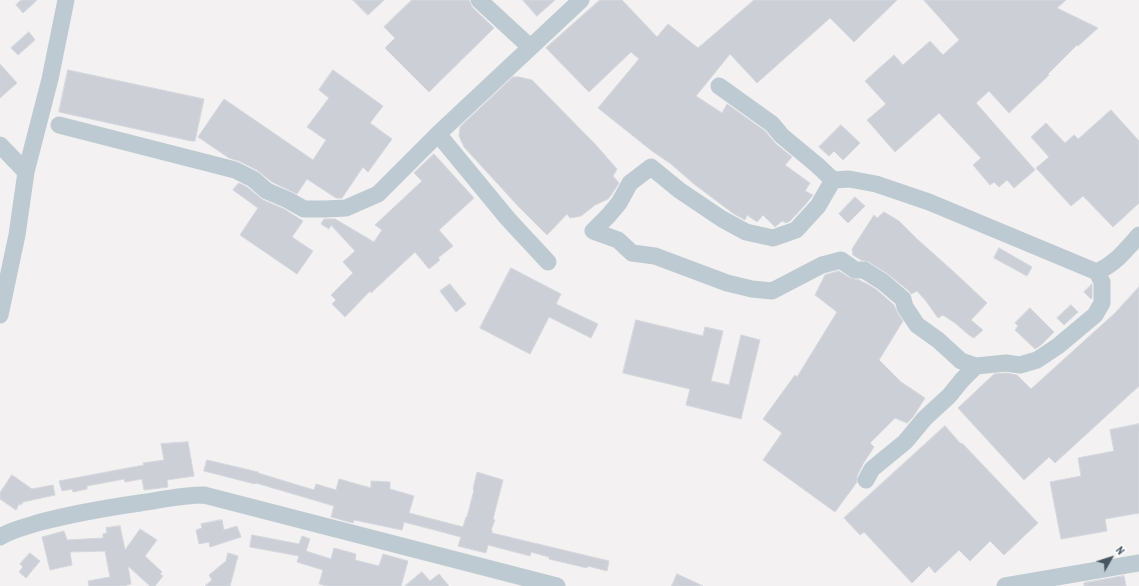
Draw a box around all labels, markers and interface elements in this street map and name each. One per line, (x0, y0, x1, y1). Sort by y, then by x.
north arrow (1091, 538, 1131, 578)
text: N (1113, 544, 1128, 557)

